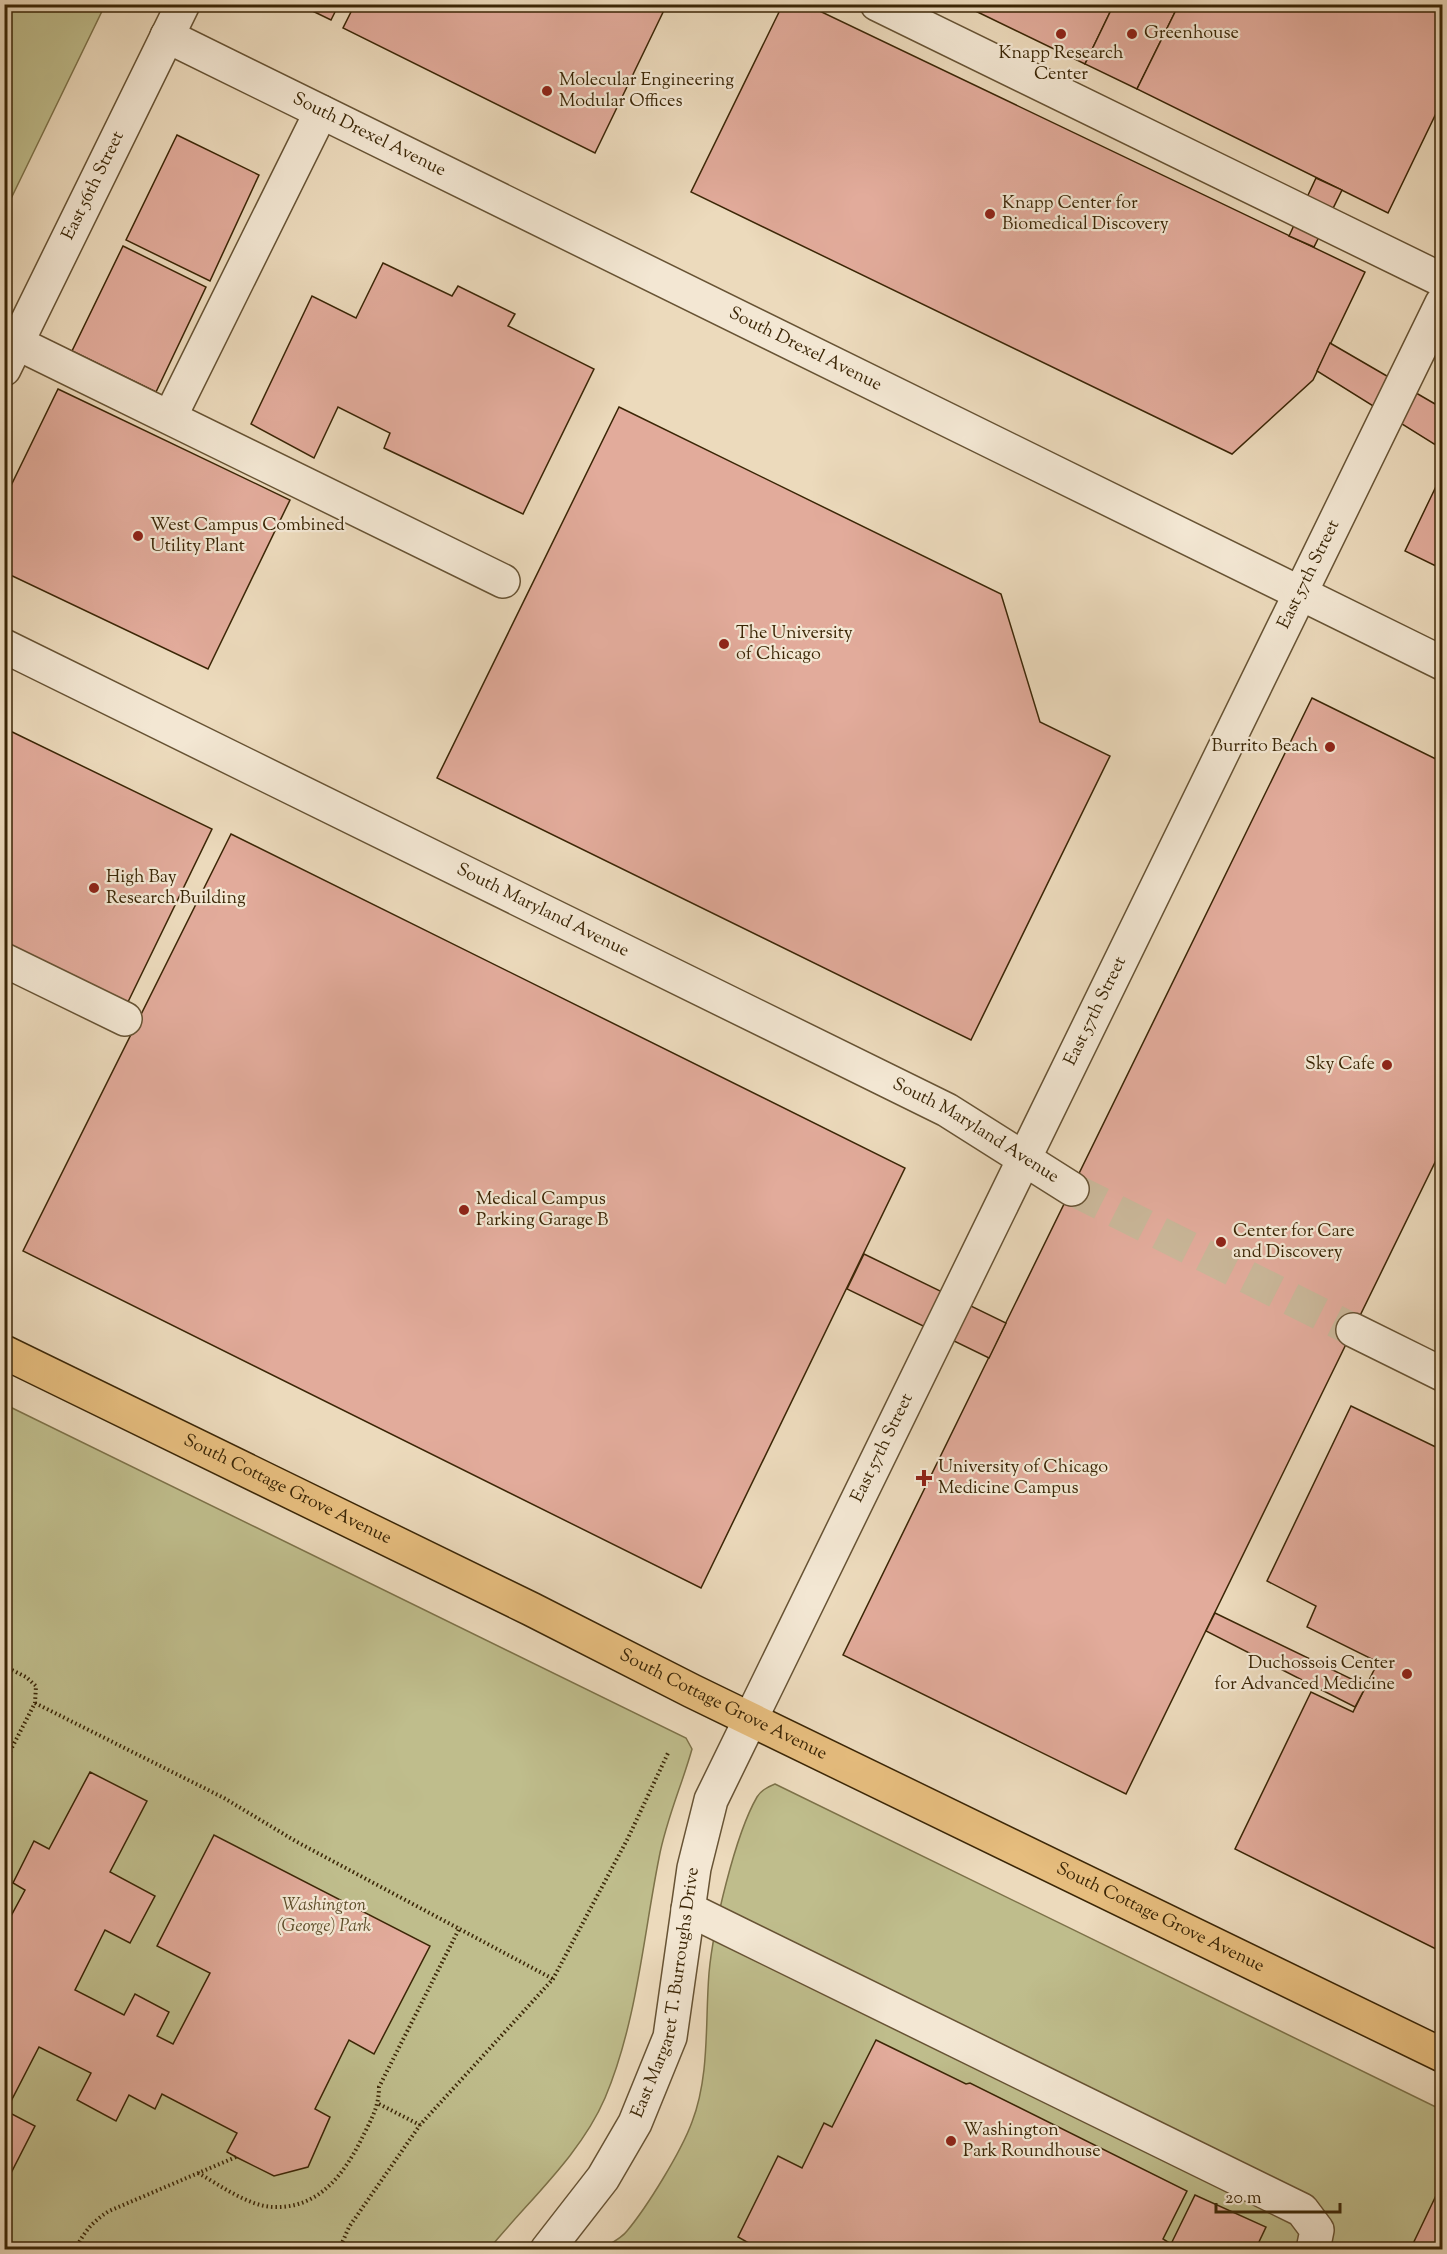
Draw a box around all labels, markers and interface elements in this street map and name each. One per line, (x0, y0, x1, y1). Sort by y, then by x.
place label: Greenhouse (1144, 21, 1239, 47)
marker: Knapp Research Center (1054, 27, 1068, 41)
marker: Greenhouse (1125, 27, 1139, 41)
place label: Knapp Research Center (998, 41, 1124, 88)
place label: Molecular Engineering Modular Offices (559, 68, 734, 115)
marker: Molecular Engineering Modular Offices (540, 84, 554, 98)
street label: South Drexel Avenue (288, 87, 450, 184)
street label: East 56th Street (56, 127, 132, 245)
place label: Knapp Center for Biomedical Discovery (1002, 191, 1169, 238)
marker: Knapp Center for Biomedical Discovery (983, 207, 997, 221)
street label: South Drexel Avenue (724, 301, 886, 398)
place label: West Campus Combined Utility Plant (150, 513, 345, 560)
street label: East 57th Street (1272, 516, 1347, 634)
marker: West Campus Combined Utility Plant (131, 529, 145, 543)
place label: The University of Chicago (736, 621, 853, 668)
marker: The University of Chicago (717, 637, 731, 651)
place label: Burrito Beach (1212, 734, 1318, 760)
marker: Burrito Beach (1323, 740, 1337, 754)
street label: South Maryland Avenue (451, 857, 633, 964)
place label: High Bay Research Building (106, 865, 246, 912)
marker: High Bay Research Building (87, 881, 101, 895)
street label: East 57th Street (1058, 953, 1134, 1070)
place label: Sky Cafe (1305, 1052, 1375, 1078)
marker: Sky Cafe (1380, 1058, 1394, 1072)
street label: South Maryland Avenue (888, 1072, 1064, 1190)
place label: Medical Campus Parking Garage B (476, 1187, 608, 1234)
marker: Medical Campus Parking Garage B (457, 1203, 471, 1217)
place label: Center for Care and Discovery (1233, 1219, 1355, 1266)
marker: Center for Care and Discovery (1214, 1235, 1228, 1249)
street label: East 57th Street (845, 1389, 920, 1507)
street label: South Cottage Grove Avenue (179, 1428, 396, 1552)
place label: University of Chicago Medicine Campus (938, 1455, 1108, 1502)
marker: University of Chicago Medicine Campus (915, 1469, 933, 1487)
street label: South Cottage Grove Avenue (614, 1643, 831, 1767)
place label: Duchossois Center for Advanced Medicine (1214, 1651, 1395, 1698)
marker: Duchossois Center for Advanced Medicine (1400, 1667, 1414, 1681)
street label: South Cottage Grove Avenue (1051, 1856, 1268, 1980)
street label: East Margaret T. Burroughs Drive (625, 1866, 707, 2122)
park label: Washington (George) Park (277, 1893, 371, 1940)
place label: Washington Park Roundhouse (963, 2118, 1101, 2165)
marker: Washington Park Roundhouse (944, 2134, 958, 2148)
scale bar (1216, 2176, 1340, 2214)
text: 20 m (1225, 2186, 1262, 2212)

